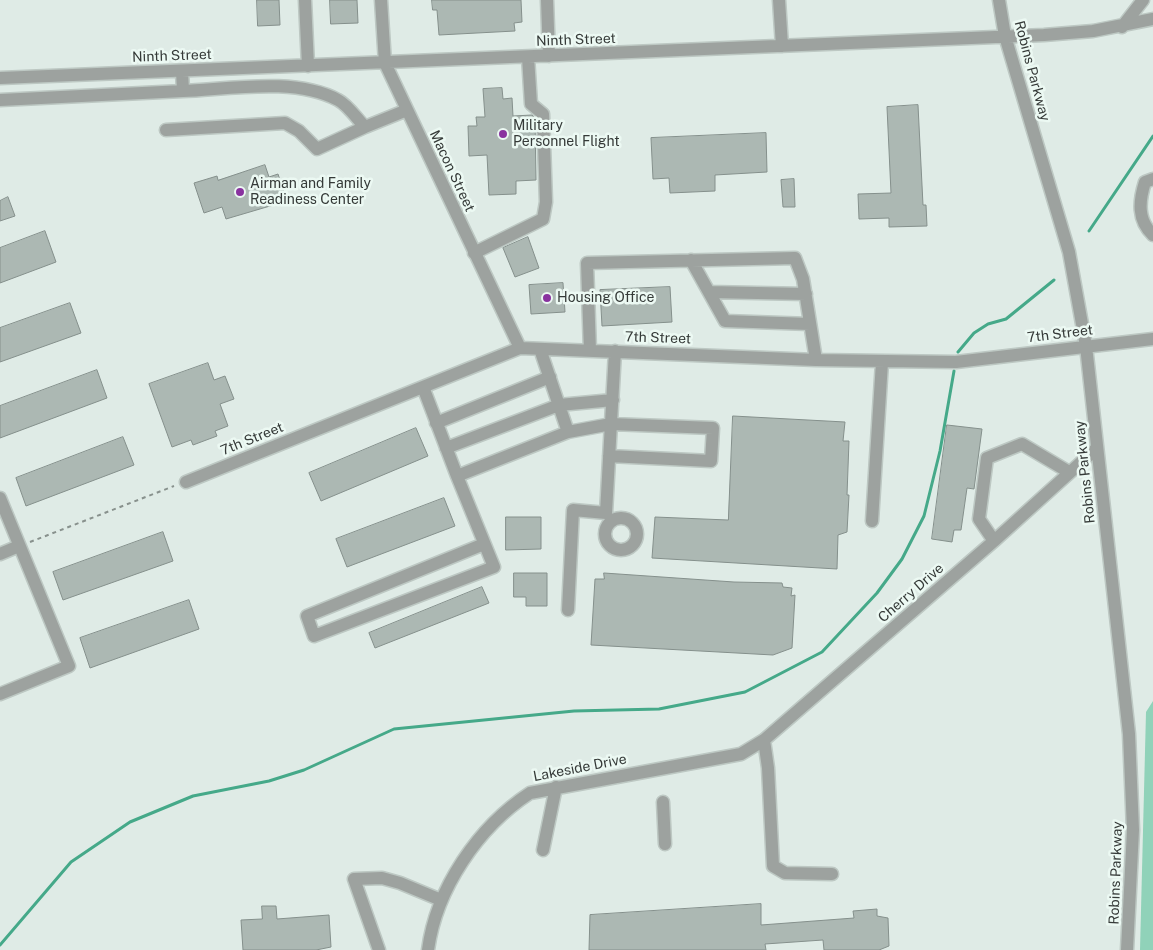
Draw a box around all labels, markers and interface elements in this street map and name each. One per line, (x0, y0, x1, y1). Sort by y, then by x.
street label: Robins Parkway (1011, 19, 1053, 123)
street label: Ninth Street (536, 30, 616, 50)
street label: Ninth Street (132, 46, 212, 66)
place label: Military Personnel Flight (513, 118, 620, 150)
street label: Macon Street (426, 128, 478, 214)
marker: Military Personnel Flight (497, 128, 509, 140)
place label: Airman and Family Readiness Center (250, 176, 371, 208)
marker: Airman and Family Readiness Center (234, 186, 246, 198)
place label: Housing Office (557, 290, 654, 306)
marker: Housing Office (541, 292, 553, 304)
street label: 7th Street (1026, 322, 1094, 346)
street label: 7th Street (625, 328, 691, 348)
street label: 7th Street (218, 419, 286, 459)
street label: Robins Parkway (1071, 420, 1099, 524)
street label: Cherry Drive (875, 560, 947, 626)
street label: Lakeside Drive (532, 751, 628, 785)
street label: Robins Parkway (1106, 821, 1126, 925)

